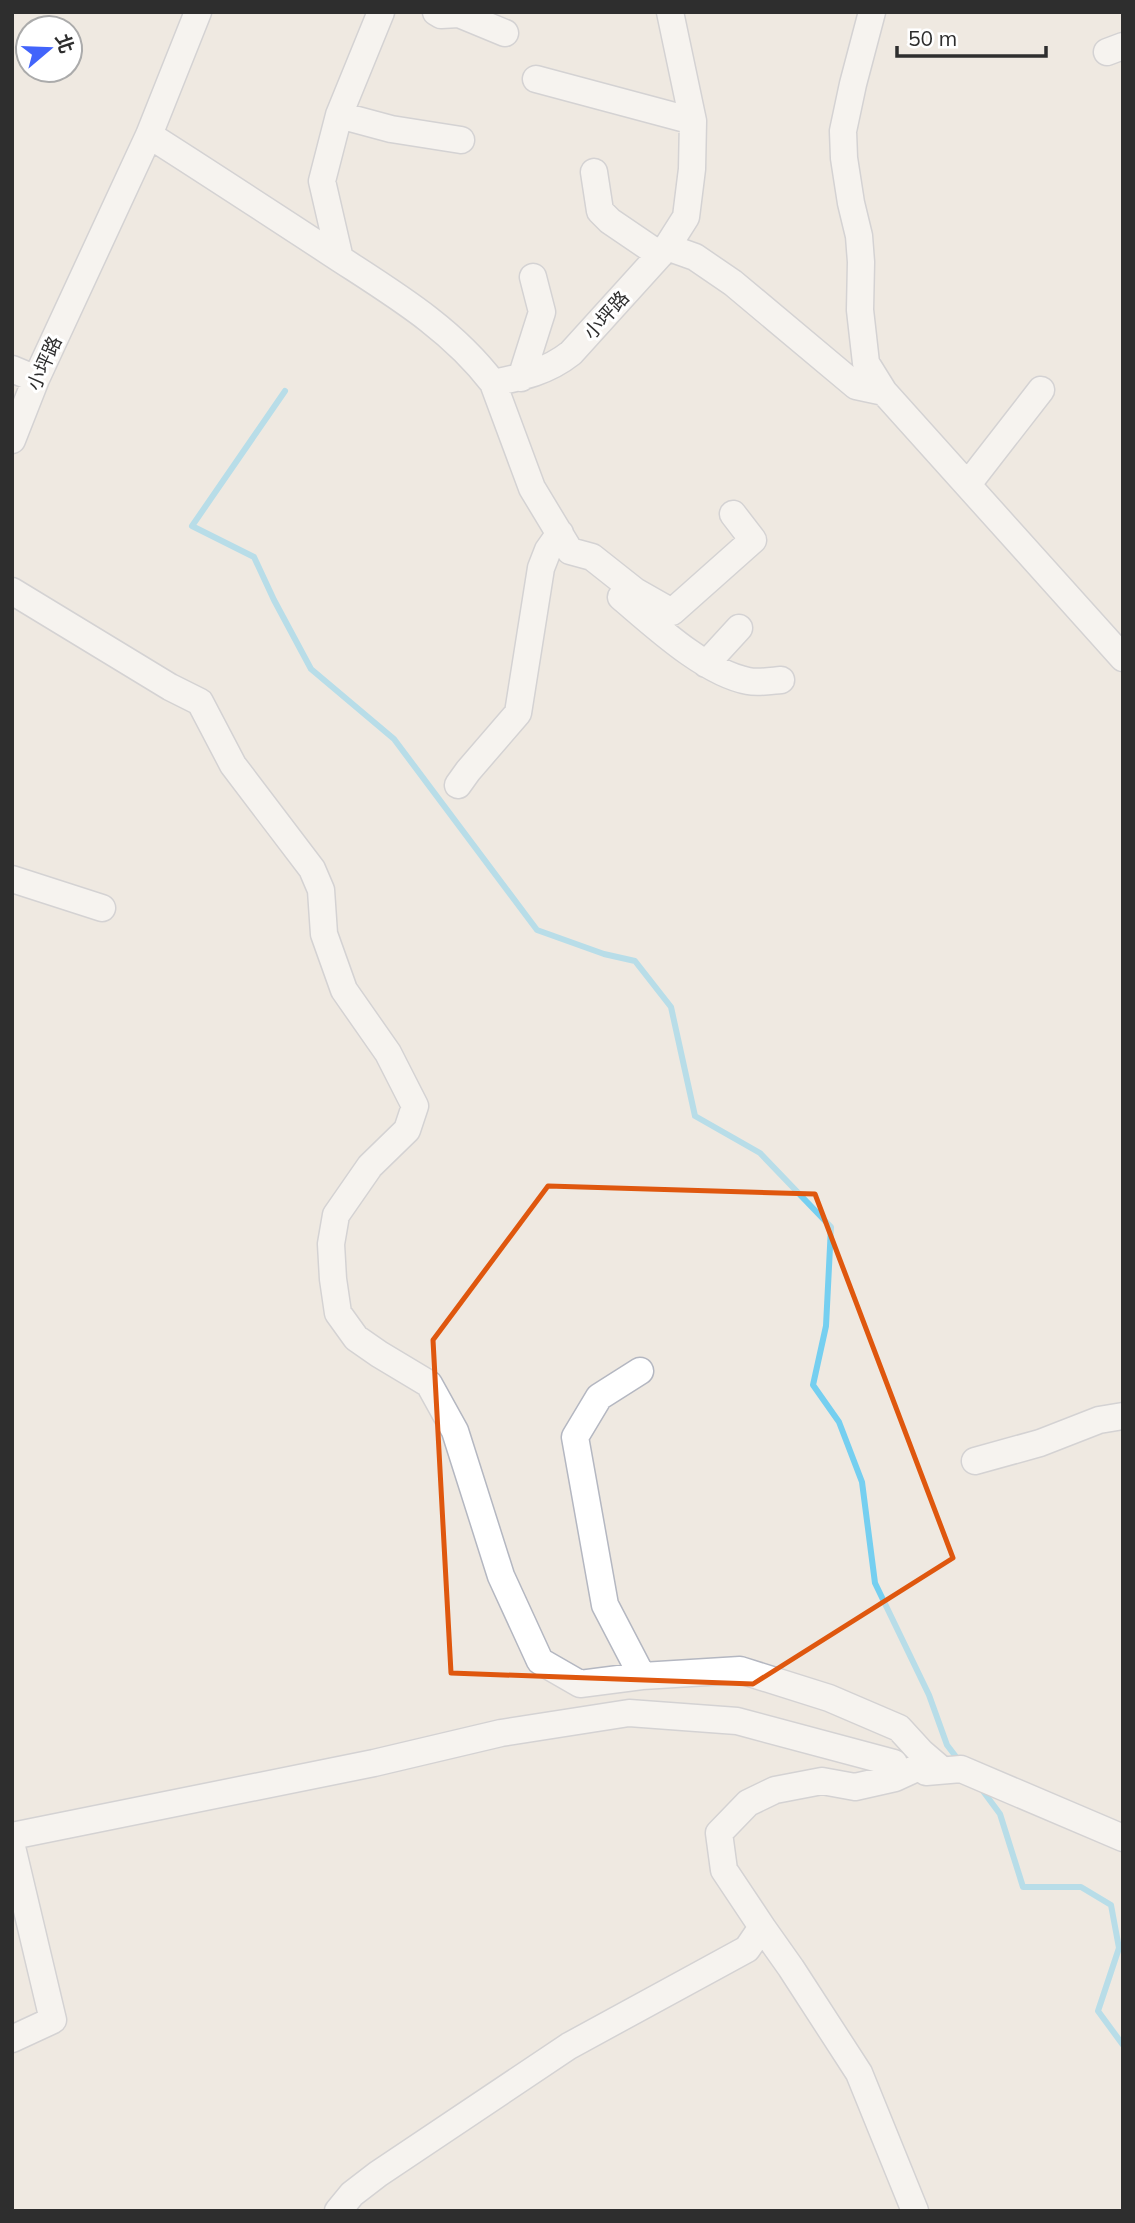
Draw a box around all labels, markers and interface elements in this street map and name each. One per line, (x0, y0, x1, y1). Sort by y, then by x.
north arrow (14, 14, 84, 84)
scale bar (897, 14, 1046, 58)
text: 50 m (908, 25, 957, 51)
text: 北 (51, 31, 80, 56)
street label: 小坪路 (578, 286, 634, 344)
street label: 小坪路 (21, 332, 67, 394)

